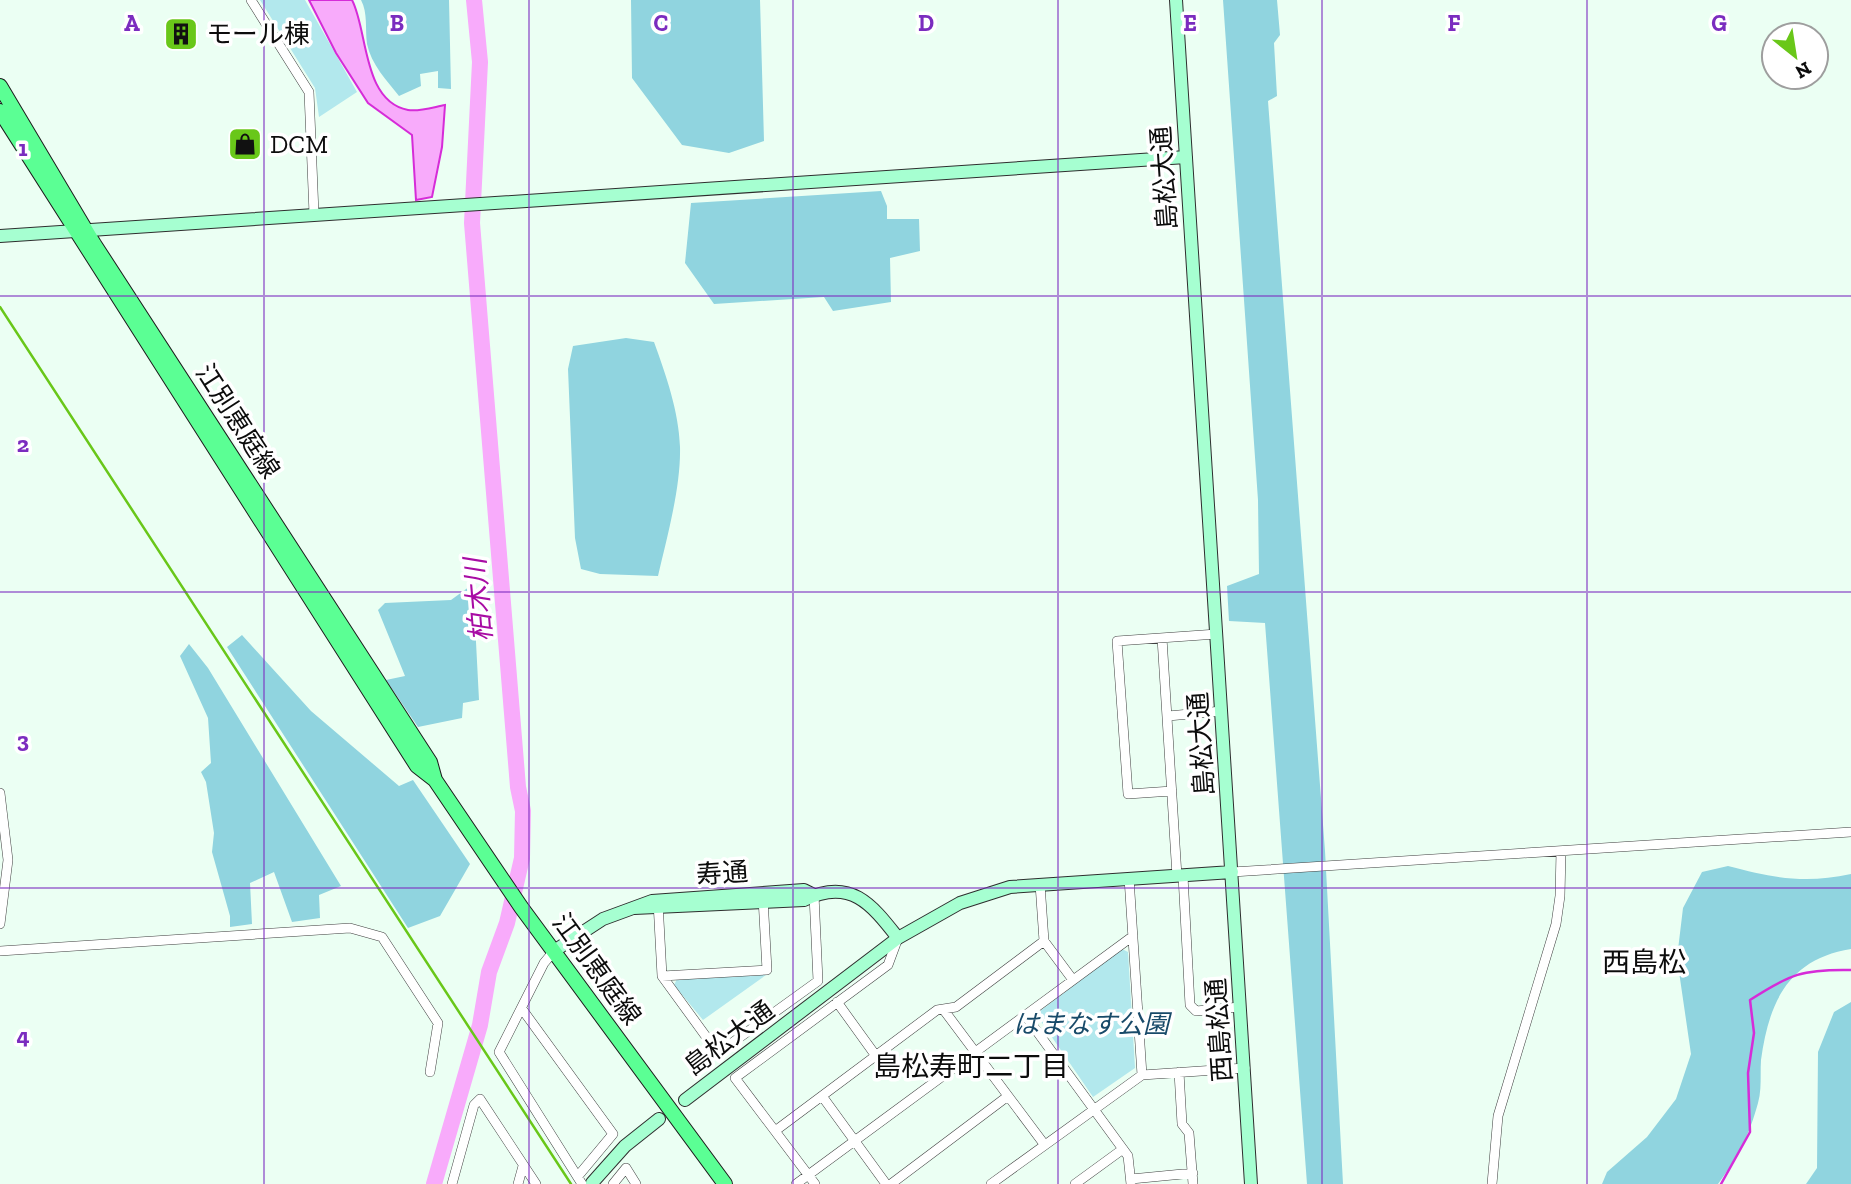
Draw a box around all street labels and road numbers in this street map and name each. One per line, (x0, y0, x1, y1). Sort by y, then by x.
street label: 島松大通 (1144, 125, 1184, 231)
street label: 江別恵庭線 (189, 358, 287, 484)
street label: 島松大通 (1181, 691, 1221, 797)
street label: 寿通 (695, 855, 749, 891)
street label: 江別恵庭線 (546, 907, 648, 1031)
street label: 西島松通 (1199, 977, 1239, 1083)
street label: 島松大通 (678, 994, 780, 1082)

